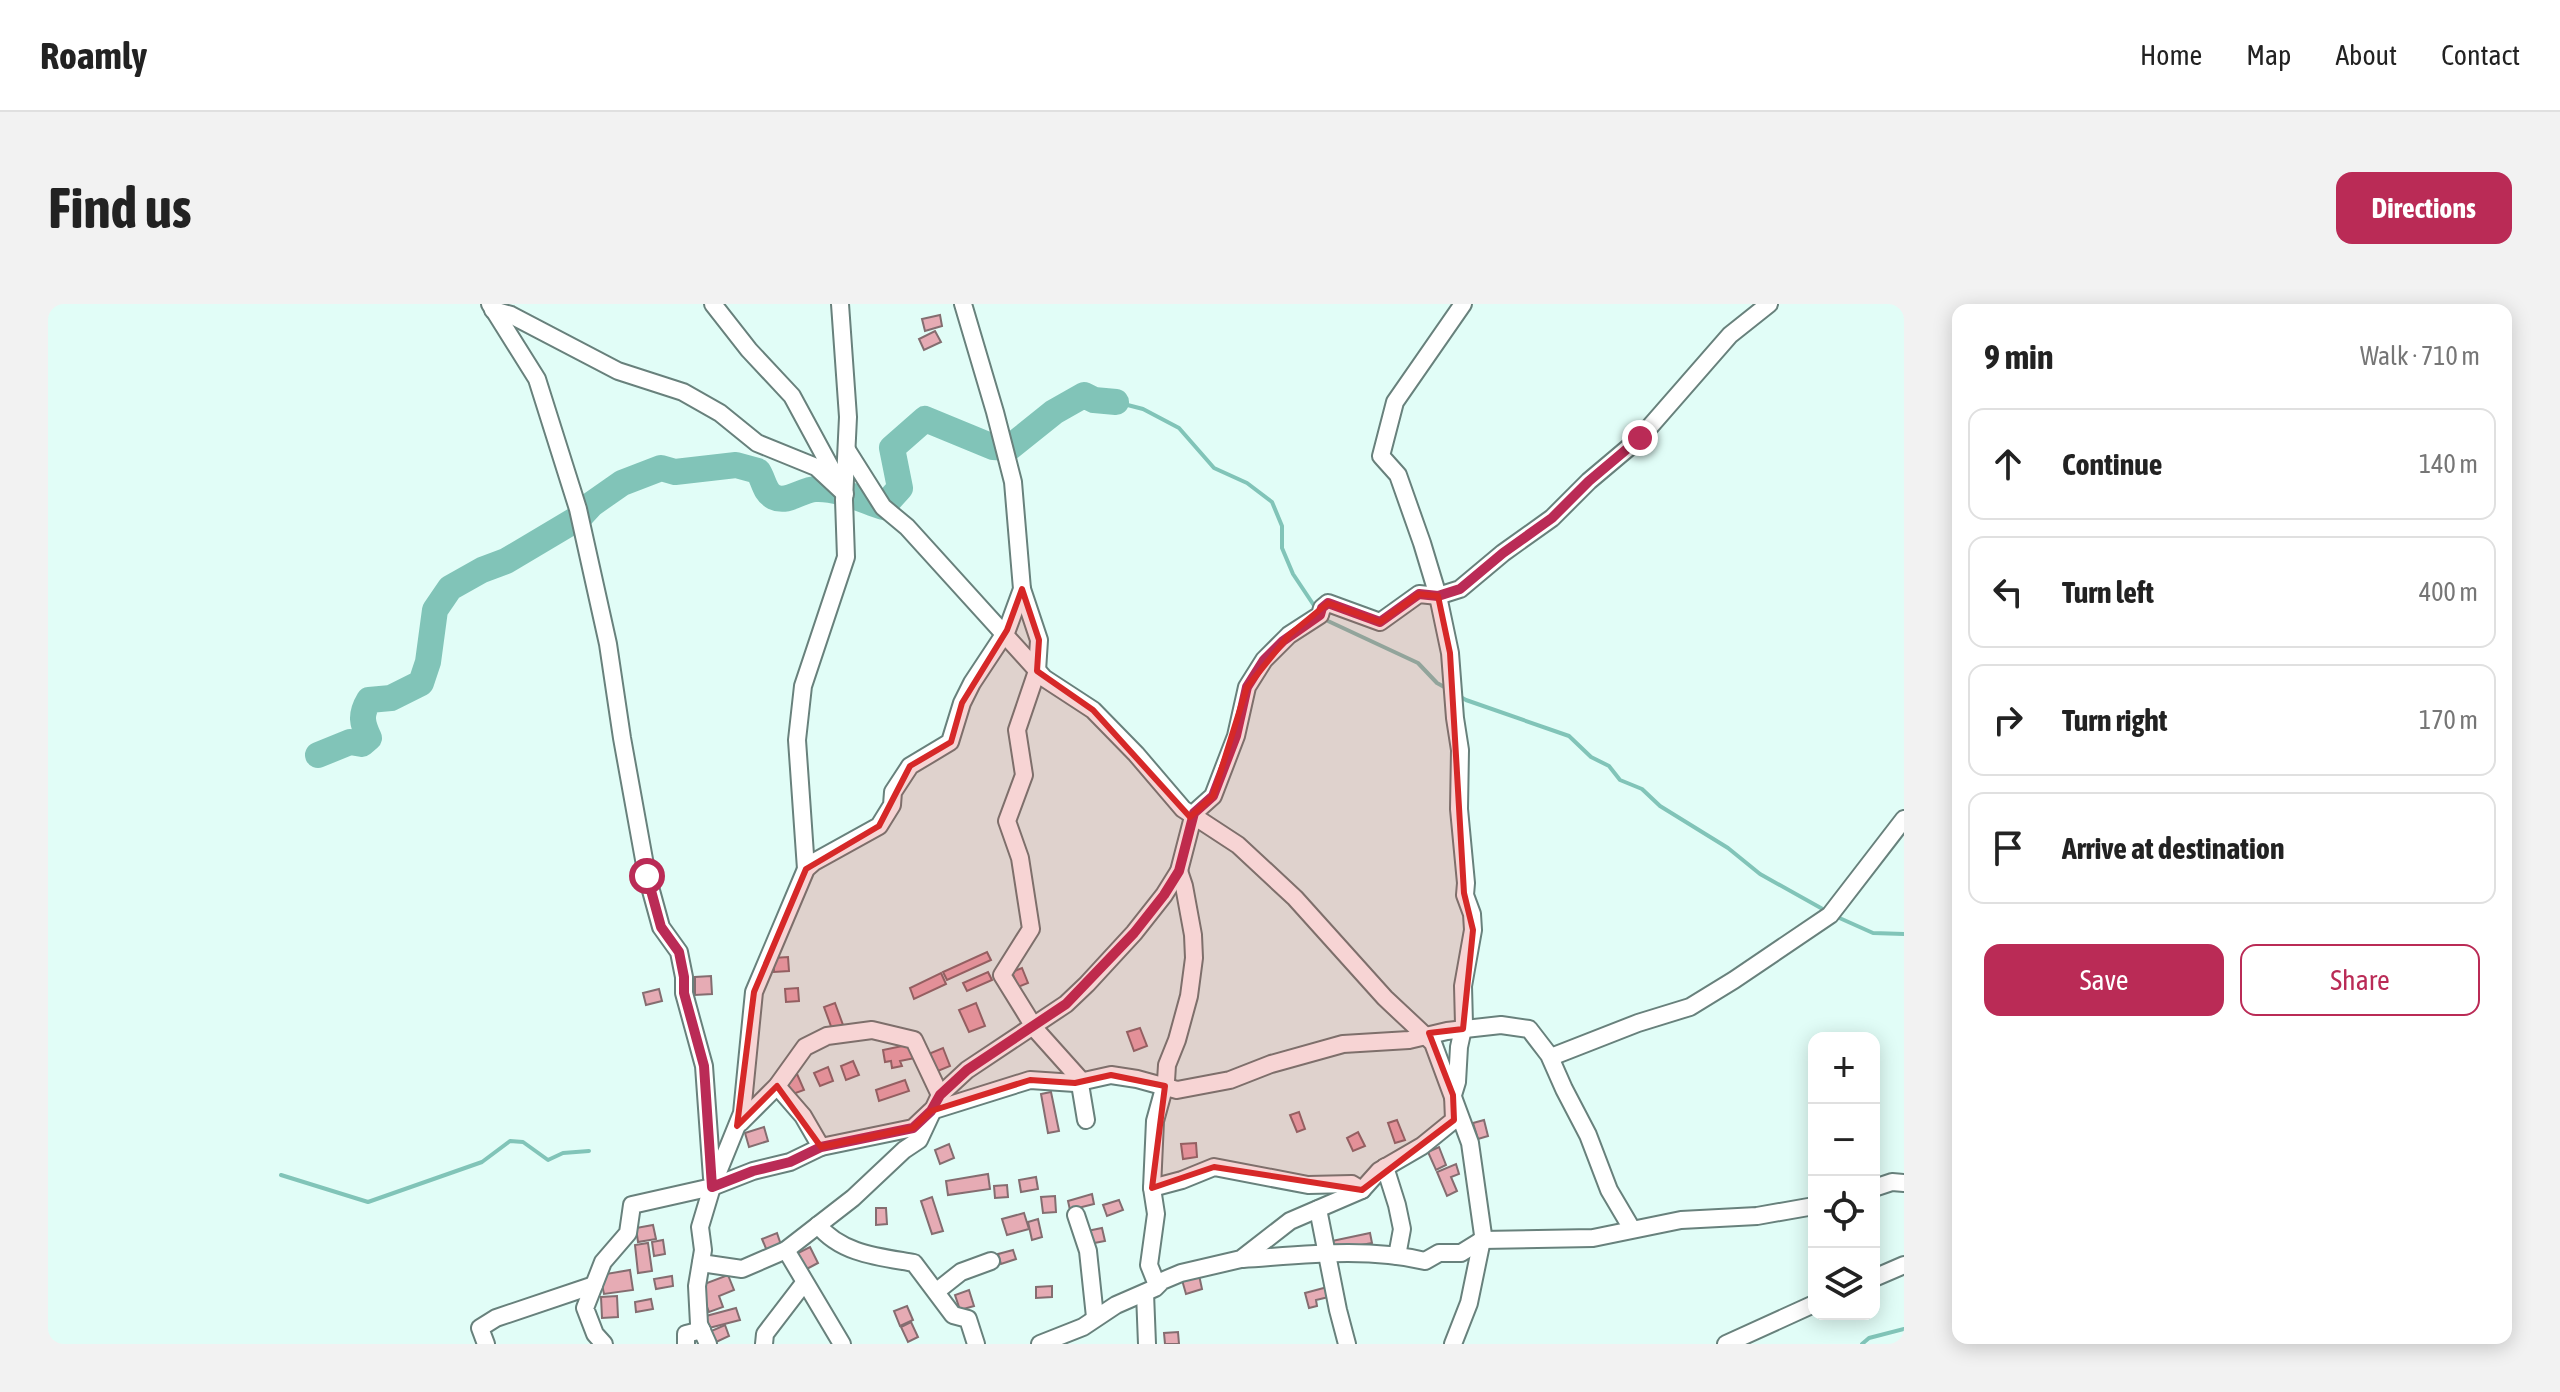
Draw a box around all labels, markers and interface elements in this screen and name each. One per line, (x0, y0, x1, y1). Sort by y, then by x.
text: Roamly (40, 34, 147, 77)
text: Home (2140, 39, 2202, 71)
text: Map (2246, 39, 2291, 71)
text: About (2335, 39, 2397, 71)
text: Contact (2441, 39, 2520, 71)
button: Directions (2336, 172, 2512, 244)
text: Find us (48, 176, 192, 240)
text: 9 min (1984, 337, 2053, 376)
text: Walk · 710 m (2360, 341, 2480, 371)
route end (1622, 420, 1658, 456)
icon: ahead (1986, 442, 2030, 486)
text: Continue (2062, 447, 2162, 481)
text: 140 m (2419, 449, 2478, 479)
icon: left (1986, 570, 2030, 614)
text: Turn left (2062, 575, 2154, 609)
text: 400 m (2419, 577, 2478, 607)
icon: right (1986, 698, 2030, 742)
text: Turn right (2062, 703, 2168, 737)
text: 170 m (2419, 705, 2478, 735)
icon: arrive (1986, 826, 2030, 870)
text: Arrive at destination (2062, 831, 2284, 865)
route start (629, 858, 665, 894)
button: Save (1984, 944, 2224, 1016)
button: Share (2240, 944, 2480, 1016)
map controls (1808, 1032, 1880, 1320)
button: + (1808, 1032, 1880, 1104)
button: − (1808, 1104, 1880, 1176)
button: locate (1808, 1176, 1880, 1248)
button: layers (1808, 1248, 1880, 1320)

